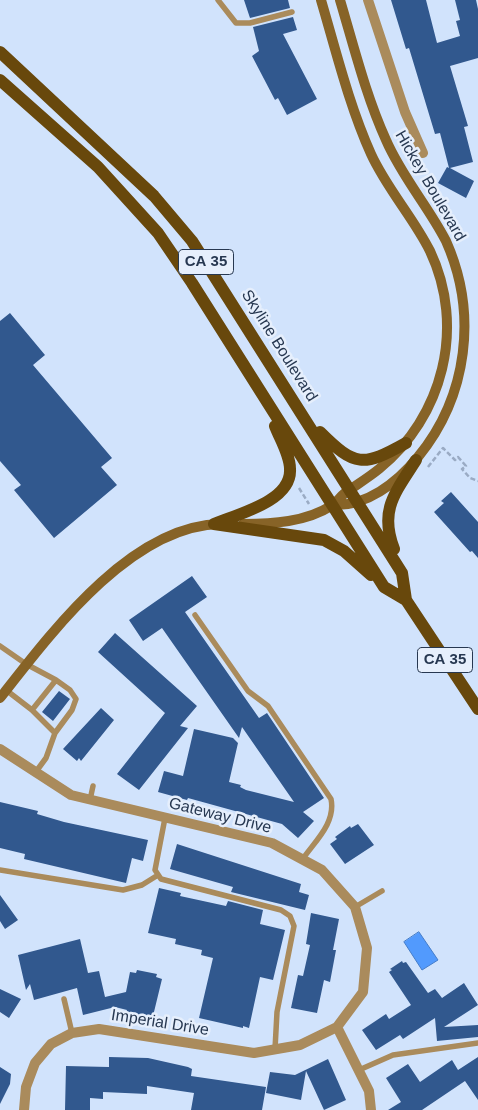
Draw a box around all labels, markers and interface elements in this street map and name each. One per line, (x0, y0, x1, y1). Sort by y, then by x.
street label: Hickey Boulevard (391, 127, 469, 245)
road number: CA 35 (178, 250, 234, 274)
street label: Skyline Boulevard (237, 287, 321, 405)
road number: CA 35 (418, 648, 472, 672)
street label: Gateway Drive (167, 794, 273, 838)
street label: Imperial Drive (110, 1006, 210, 1040)

